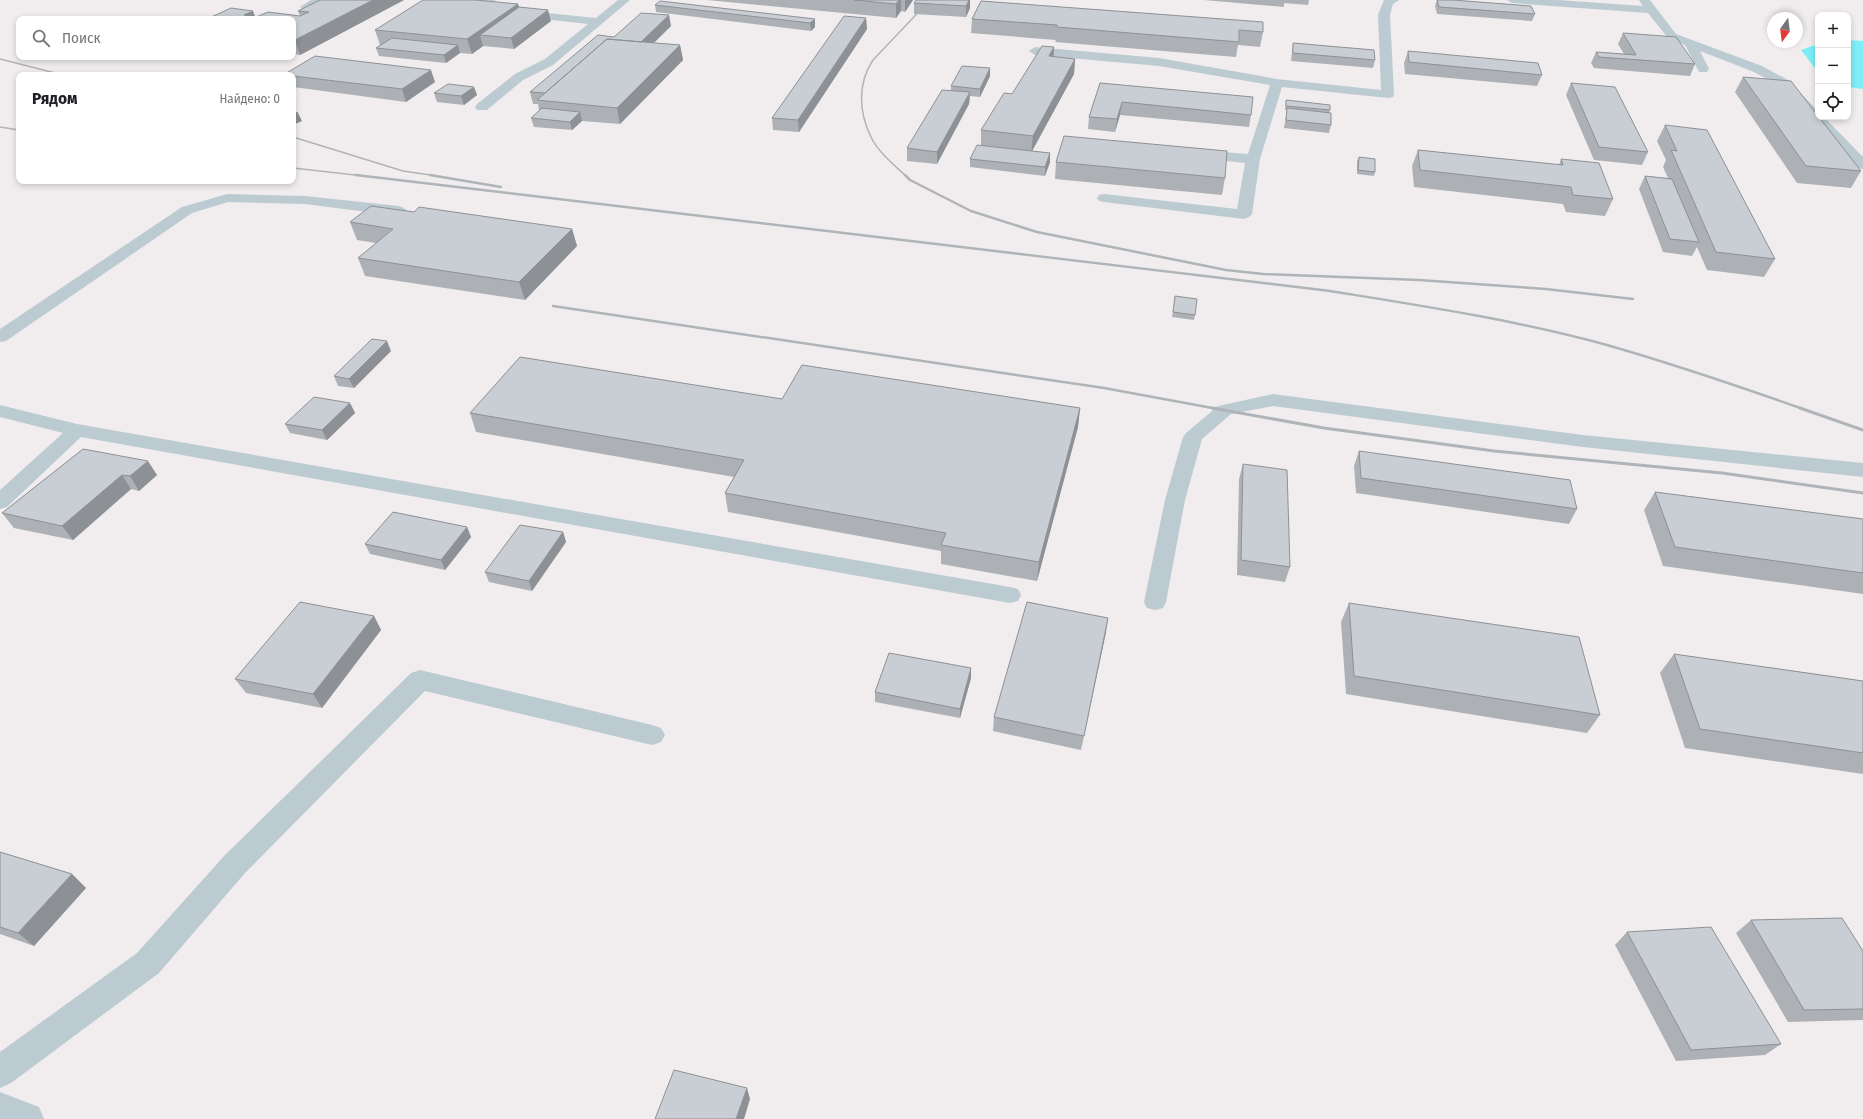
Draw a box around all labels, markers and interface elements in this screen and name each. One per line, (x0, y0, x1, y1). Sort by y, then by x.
north arrow (1767, 12, 1803, 48)
map controls (1815, 12, 1851, 120)
button: + (1815, 12, 1851, 48)
search box (16, 16, 296, 60)
icon: search (30, 27, 52, 49)
text: Поиск (62, 29, 100, 47)
button: − (1815, 48, 1851, 84)
button: locate (1815, 84, 1851, 120)
text: Рядом (32, 88, 77, 109)
text: Найдено: 0 (219, 91, 280, 106)

